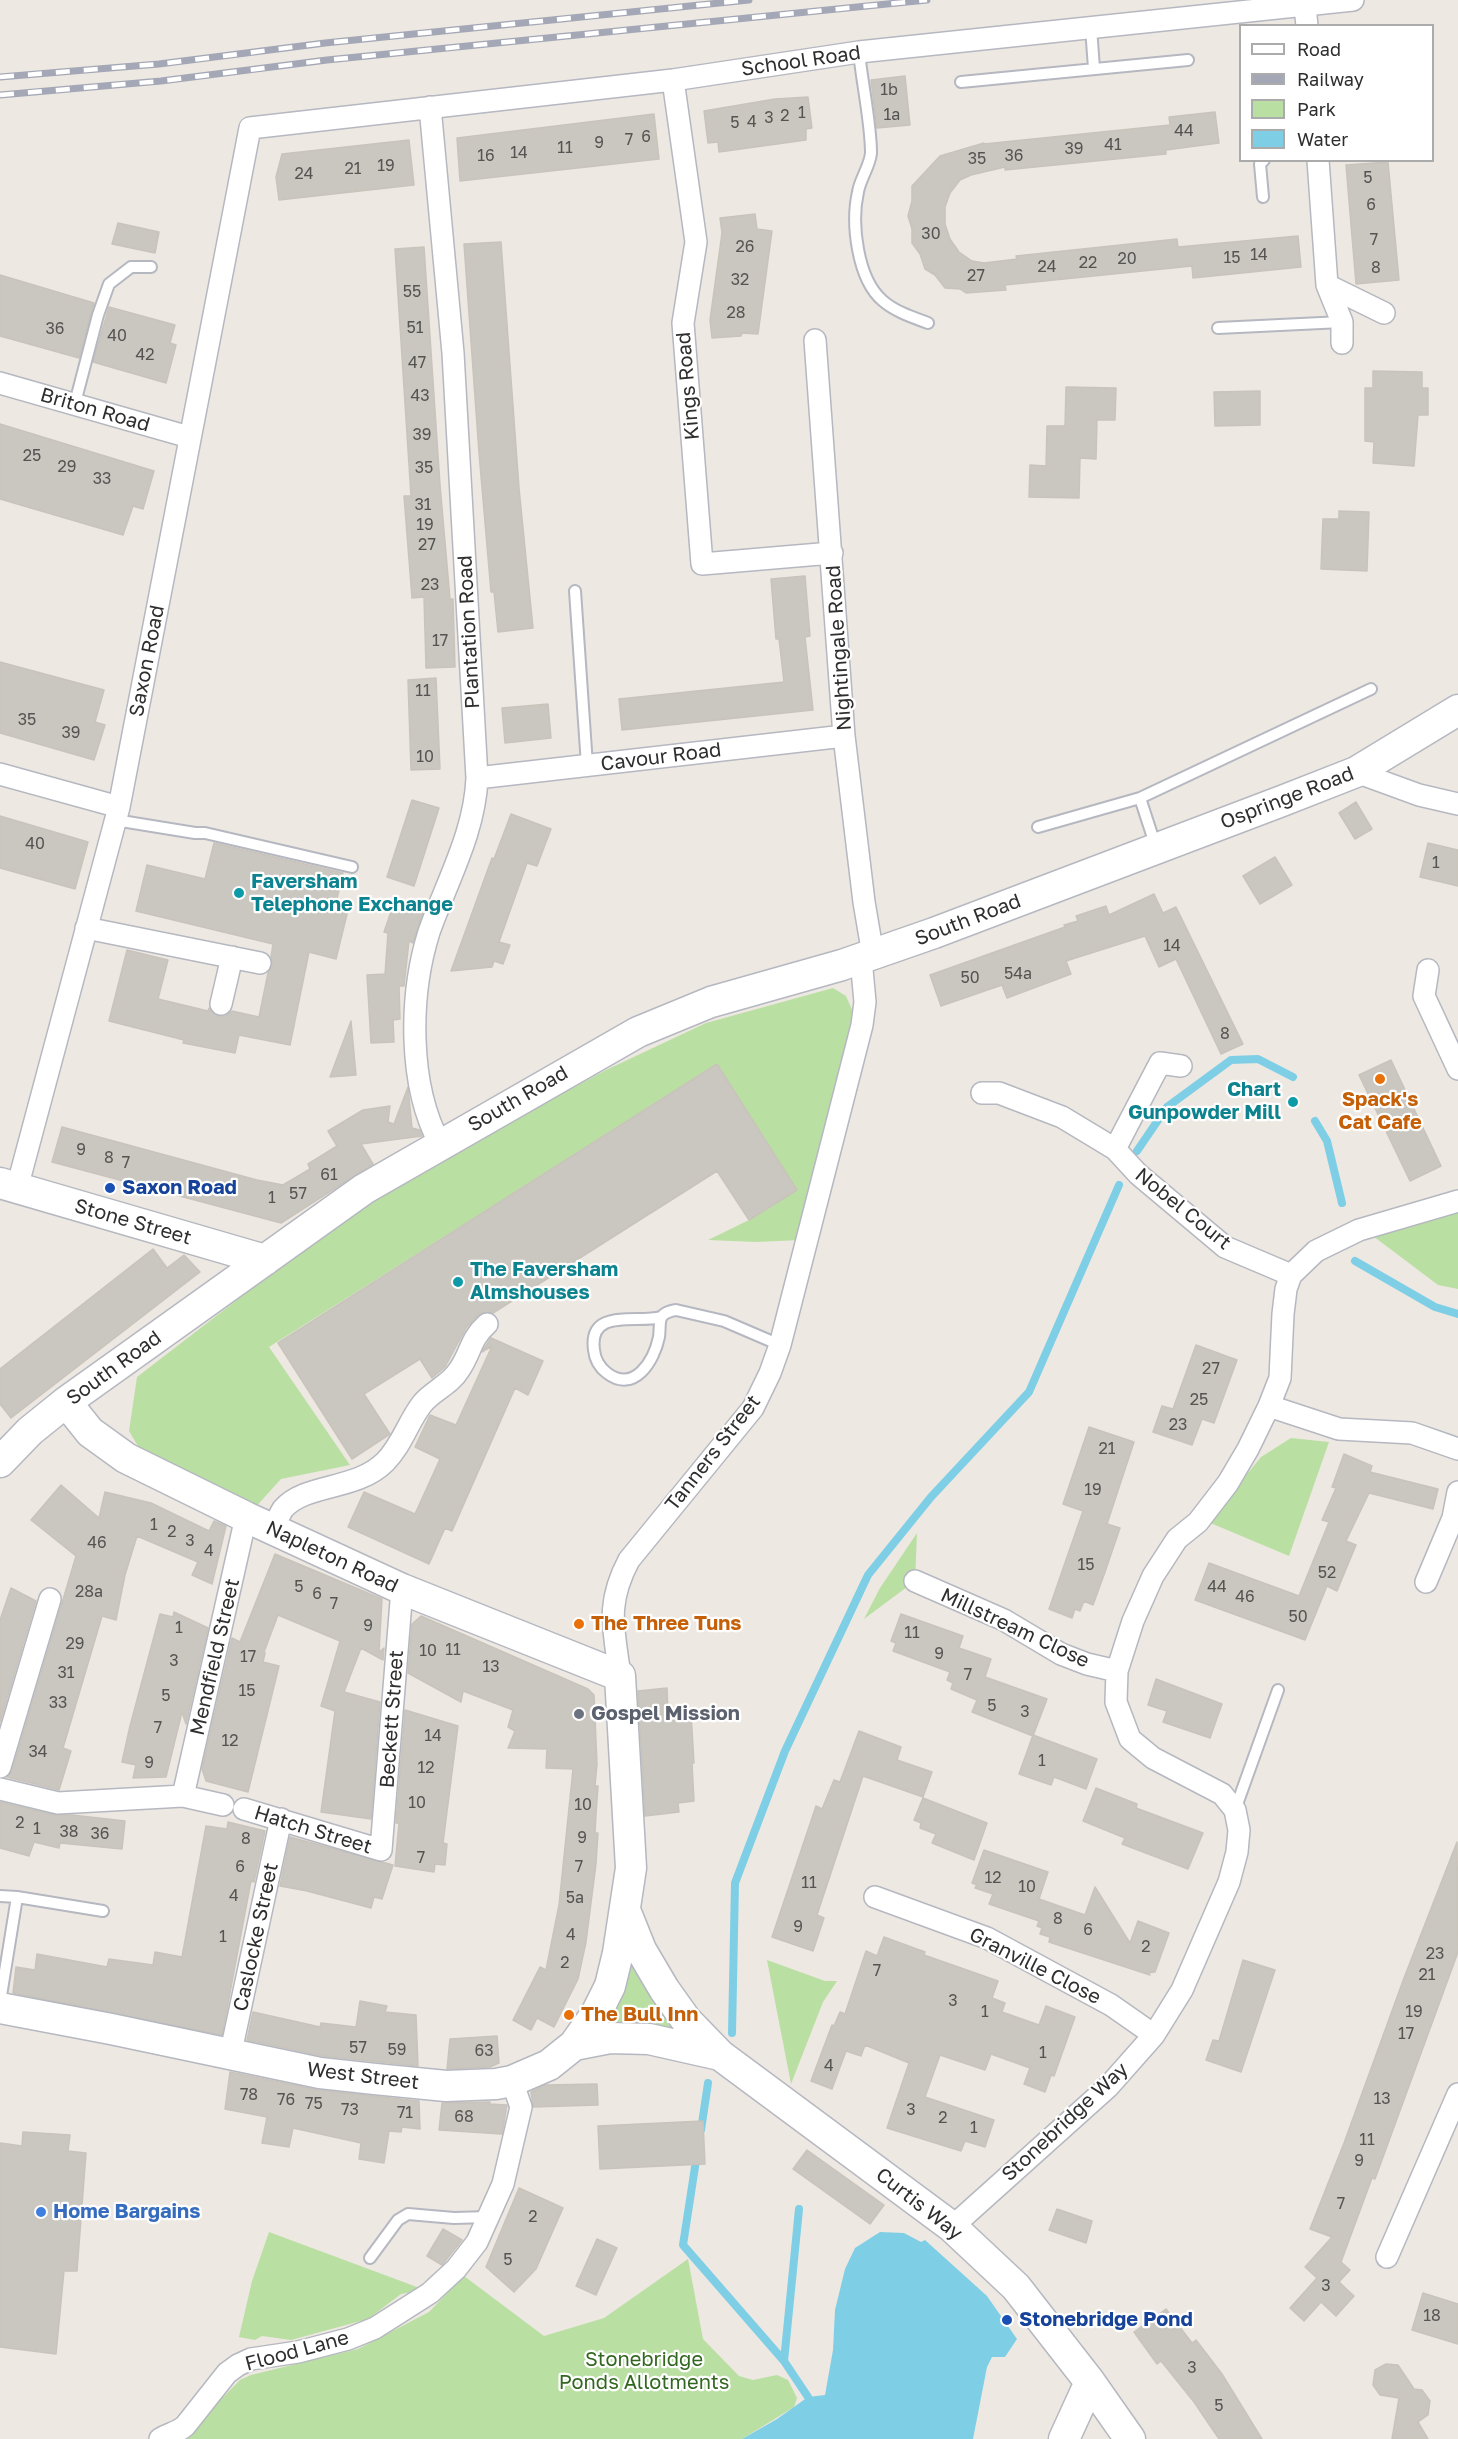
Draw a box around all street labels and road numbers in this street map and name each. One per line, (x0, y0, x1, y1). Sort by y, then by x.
street label: School Road (740, 41, 862, 81)
street label: Kings Road (671, 331, 705, 441)
street label: Briton Road (37, 383, 153, 437)
street label: Plantation Road (453, 555, 485, 709)
street label: Nightingale Road (821, 564, 857, 732)
street label: Saxon Road (124, 603, 170, 719)
street label: Cavour Road (599, 738, 723, 776)
street label: Ospringe Road (1217, 762, 1357, 834)
street label: South Road (912, 889, 1024, 951)
street label: South Road (464, 1061, 572, 1137)
street label: Nobel Court (1130, 1163, 1236, 1255)
street label: Stone Street (72, 1194, 194, 1250)
street label: South Road (62, 1326, 166, 1410)
street label: Tanners Street (660, 1390, 766, 1516)
street label: Napleton Road (262, 1516, 402, 1598)
street label: Mendfield Street (185, 1576, 245, 1738)
street label: Millstream Close (937, 1583, 1093, 1673)
street label: Beckett Street (375, 1649, 409, 1789)
street label: Hatch Street (251, 1801, 375, 1859)
street label: Caslocke Street (229, 1861, 283, 2013)
street label: Granville Close (965, 1922, 1105, 2010)
street label: West Street (306, 2057, 420, 2095)
street label: Stonebridge Way (997, 2057, 1133, 2187)
street label: Curtis Way (871, 2163, 967, 2245)
street label: Flood Lane (243, 2326, 351, 2376)

